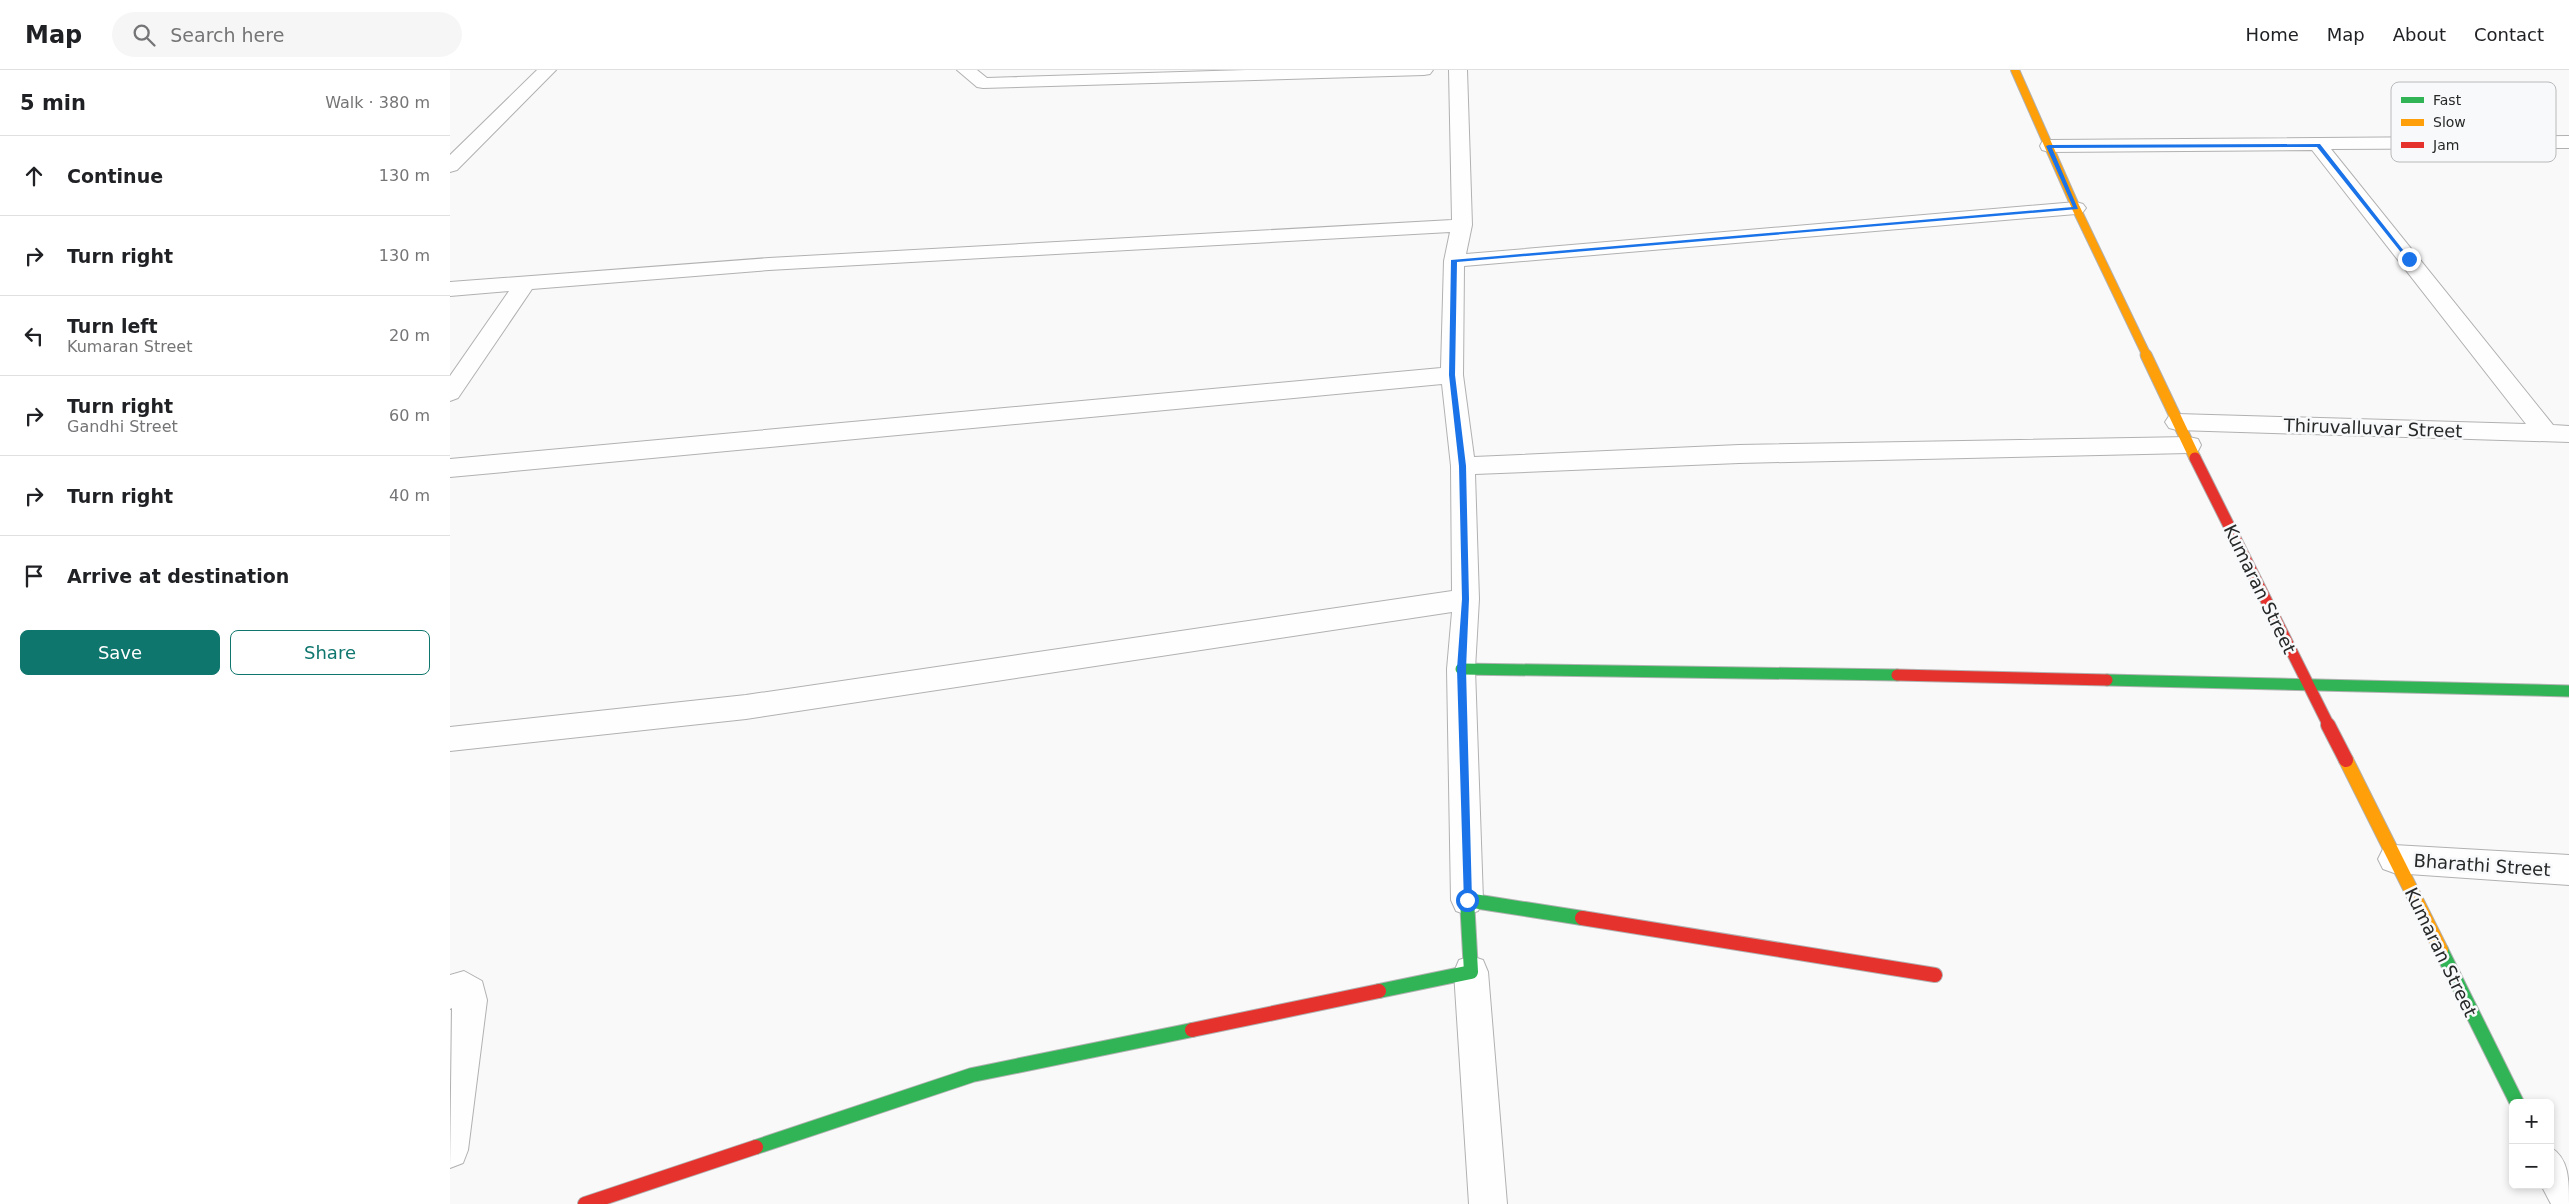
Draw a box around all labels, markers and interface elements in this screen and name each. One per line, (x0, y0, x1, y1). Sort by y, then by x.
search box (112, 12, 462, 57)
text: Map (25, 21, 82, 49)
icon: search (130, 21, 158, 49)
text: Search here (170, 24, 284, 46)
text: Home (2246, 24, 2299, 45)
text: Map (2327, 24, 2365, 45)
text: About (2393, 24, 2446, 45)
text: Contact (2474, 24, 2544, 45)
legend (2391, 82, 2556, 162)
text: 5 min (20, 91, 86, 115)
text: Fast (2433, 92, 2462, 108)
text: Walk · 380 m (325, 93, 430, 112)
text: Slow (2433, 114, 2466, 130)
text: Jam (2432, 137, 2459, 153)
icon: ahead (20, 162, 48, 190)
text: Continue (67, 165, 163, 187)
text: 130 m (379, 166, 430, 185)
icon: right (20, 242, 48, 270)
text: Turn right (67, 245, 173, 267)
text: 130 m (379, 246, 430, 265)
route end (2398, 248, 2421, 271)
text: Turn left (67, 315, 158, 337)
icon: left (20, 322, 48, 350)
text: 20 m (389, 326, 430, 345)
text: Kumaran Street (67, 337, 192, 356)
text: Turn right (67, 395, 173, 417)
icon: right (20, 402, 48, 430)
text: 60 m (389, 406, 430, 425)
street label: Thiruvalluvar Street (2282, 414, 2463, 442)
text: Gandhi Street (67, 417, 178, 436)
icon: right (20, 482, 48, 510)
text: Turn right (67, 485, 173, 507)
text: 40 m (389, 486, 430, 505)
street label: Kumaran Street (2220, 521, 2300, 657)
icon: arrive (20, 562, 48, 590)
text: Arrive at destination (67, 565, 289, 587)
button: Save (20, 630, 220, 675)
button: Share (230, 630, 430, 675)
street label: Bharathi Street (2413, 850, 2551, 880)
street label: Kumaran Street (2401, 884, 2481, 1020)
route start (1456, 889, 1479, 912)
map controls (2509, 1099, 2554, 1189)
button: + (2509, 1099, 2554, 1144)
button: − (2509, 1144, 2554, 1189)

